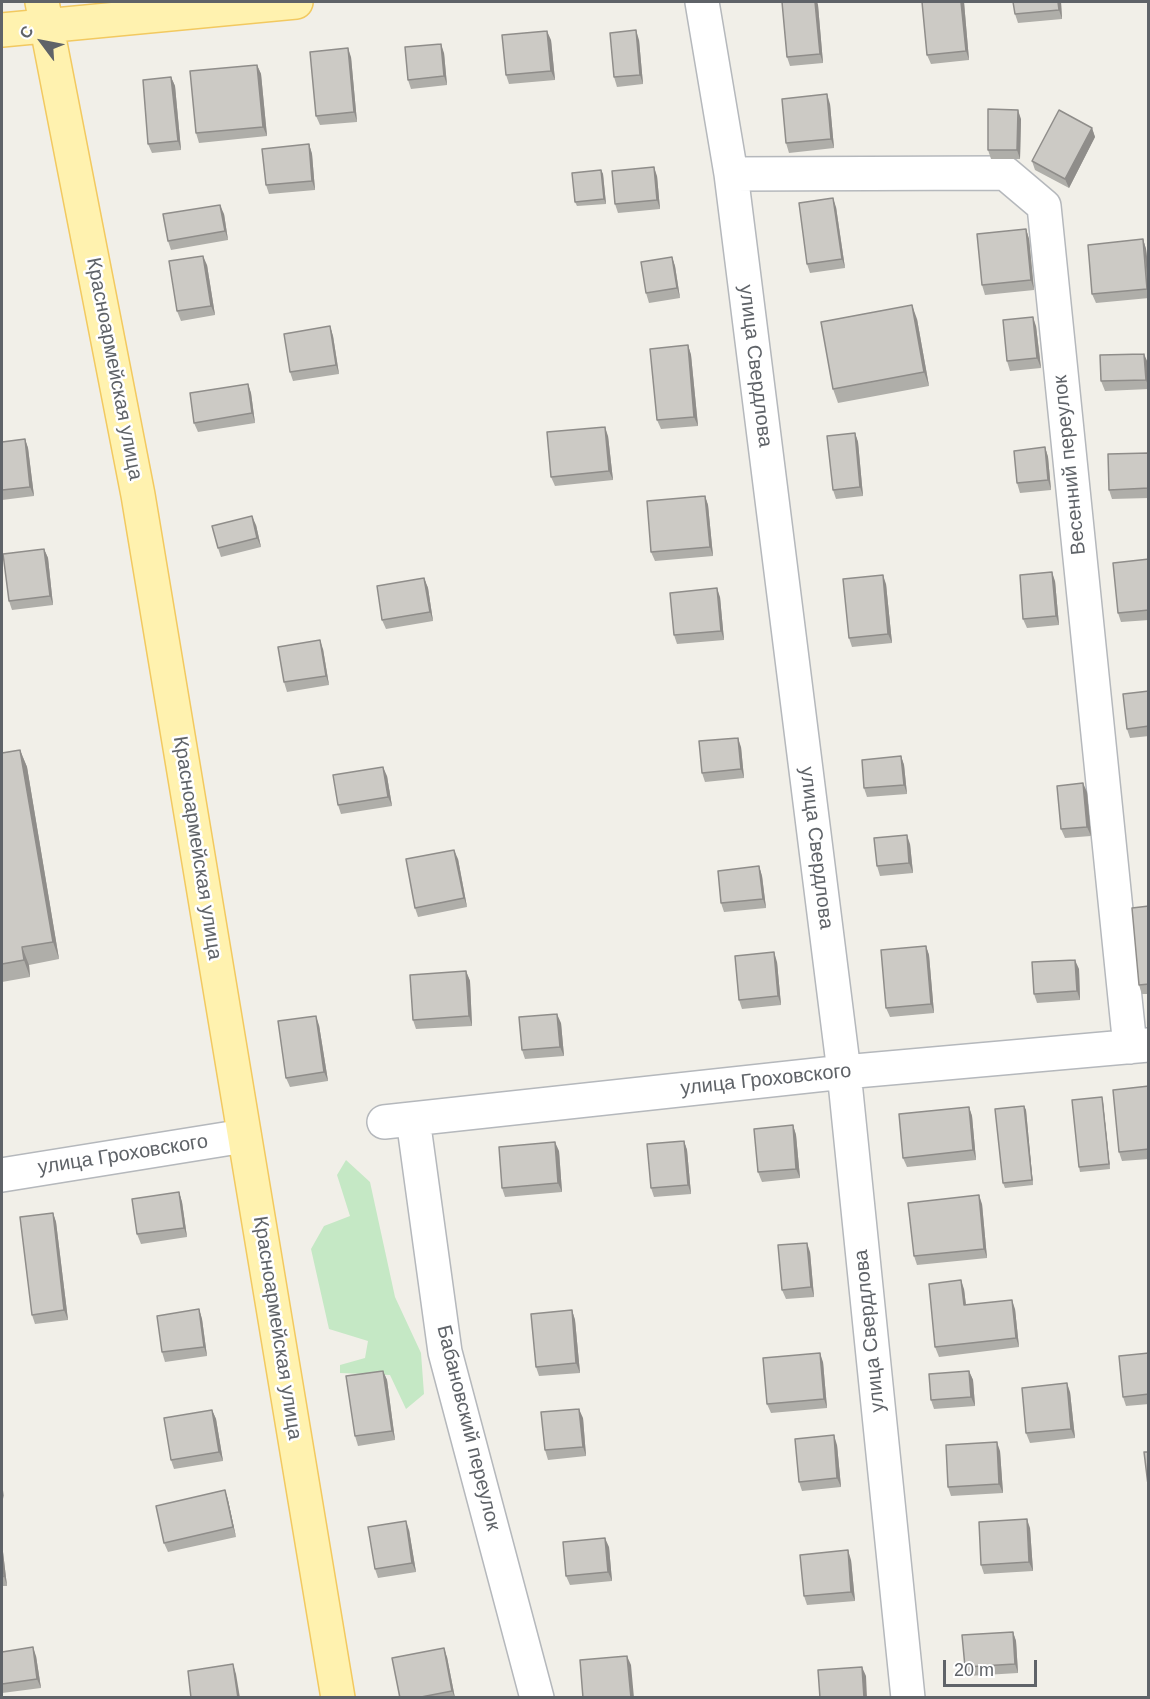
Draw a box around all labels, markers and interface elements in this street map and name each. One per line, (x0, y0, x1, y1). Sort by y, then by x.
north arrow (12, 12, 72, 72)
text: С (16, 23, 37, 42)
street label: Красноармейская улица (81, 256, 147, 482)
street label: улица Свердлова (733, 283, 777, 449)
street label: Весенний переулок (1049, 374, 1091, 556)
street label: Красноармейская улица (167, 734, 227, 962)
street label: улица Свердлова (794, 765, 838, 931)
street label: улица Гроховского (679, 1059, 853, 1101)
street label: улица Гроховского (36, 1130, 210, 1180)
street label: Красноармейская улица (247, 1214, 307, 1442)
street label: улица Свердлова (850, 1249, 890, 1413)
street label: Бабановский переулок (431, 1323, 505, 1533)
scale bar (946, 1648, 1040, 1686)
text: 20 m (954, 1660, 994, 1680)

